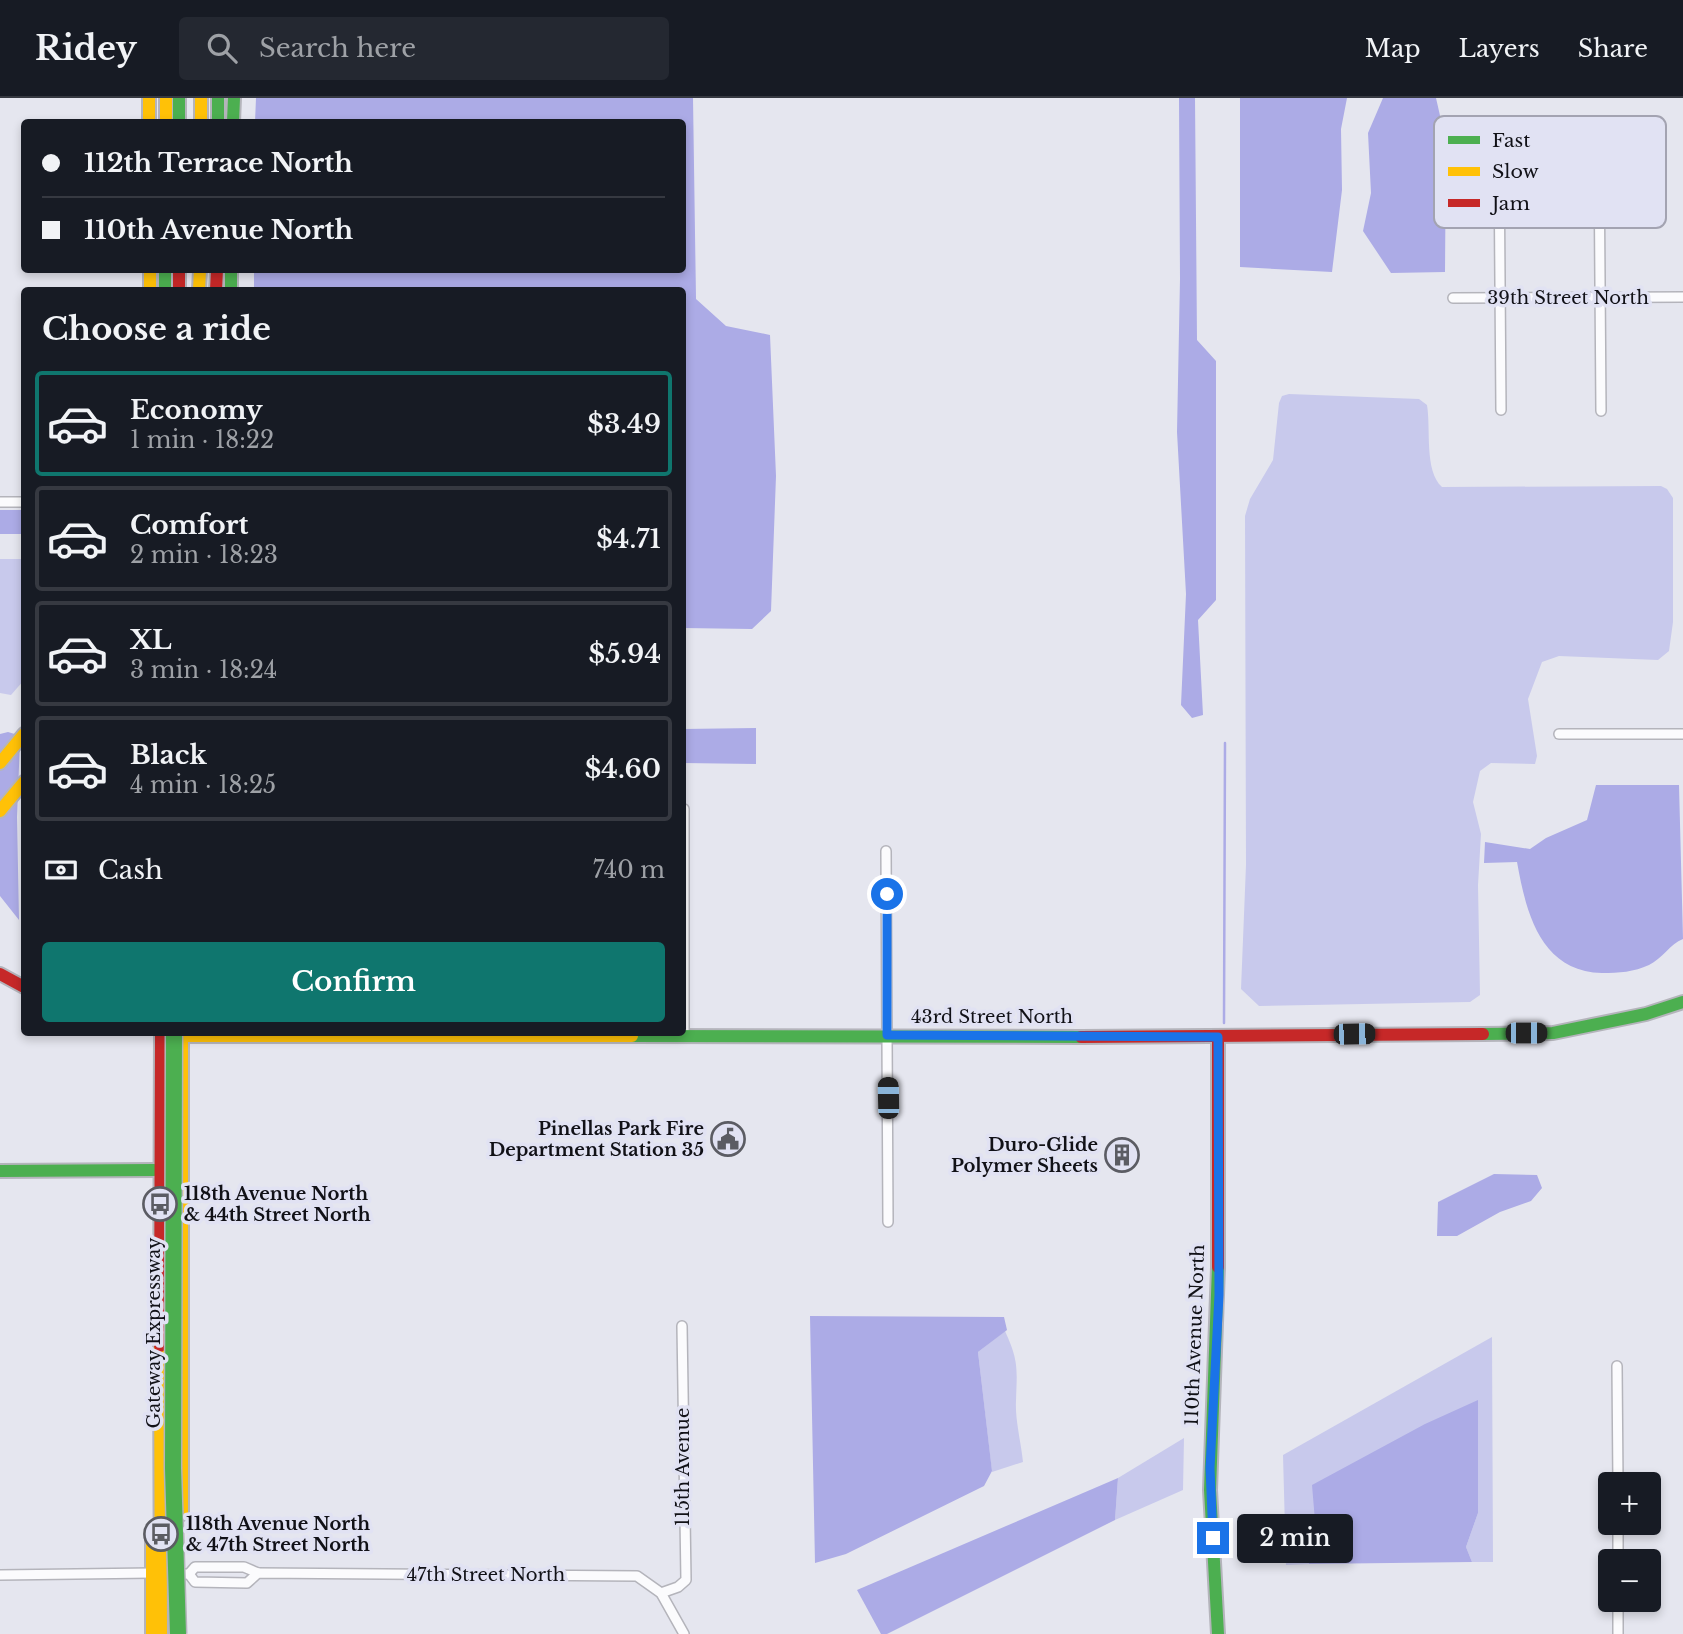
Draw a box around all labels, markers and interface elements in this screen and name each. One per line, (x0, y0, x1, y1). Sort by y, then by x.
search box (179, 17, 669, 80)
text: Ridey (35, 28, 137, 69)
icon: search (203, 29, 241, 67)
text: Search here (259, 32, 416, 64)
text: Map (1365, 34, 1421, 63)
text: Layers (1459, 34, 1540, 63)
text: Share (1578, 34, 1648, 63)
legend (1434, 116, 1666, 228)
text: Fast (1492, 129, 1531, 152)
text: 112th Terrace North (84, 147, 353, 179)
text: Slow (1492, 160, 1539, 183)
text: Jam (1489, 192, 1530, 215)
text: 110th Avenue North (84, 214, 353, 246)
street label: 39th Street North (1487, 287, 1649, 309)
text: Choose a ride (42, 309, 271, 349)
icon: car (46, 392, 109, 455)
text: Economy (130, 394, 263, 426)
text: $3.49 (587, 408, 661, 440)
text: 1 min · 18:22 (130, 426, 274, 454)
icon: car (46, 507, 109, 570)
text: Comfort (130, 509, 248, 541)
text: $4.71 (596, 523, 661, 555)
text: 2 min · 18:23 (130, 541, 278, 569)
icon: car (46, 622, 109, 685)
text: XL (130, 624, 172, 656)
text: $5.94 (589, 638, 661, 670)
text: 3 min · 18:24 (130, 656, 277, 684)
icon: car (46, 737, 109, 800)
text: Black (130, 739, 207, 771)
text: $4.60 (585, 753, 661, 785)
text: 4 min · 18:25 (130, 771, 276, 799)
icon: cash (42, 851, 80, 889)
text: Cash (98, 854, 163, 886)
text: 740 m (593, 856, 665, 884)
route start (871, 878, 903, 910)
button: Confirm (42, 942, 665, 1022)
street label: 43rd Street North (911, 1006, 1073, 1028)
car (1333, 1023, 1376, 1045)
car (1506, 1023, 1548, 1044)
car (878, 1077, 899, 1119)
place label: Pinellas Park Fire Department Station 35 (489, 1118, 704, 1161)
public building icon: Pinellas Park Fire Department Station 35 (709, 1120, 747, 1158)
place label: Duro-Glide Polymer Sheets (951, 1134, 1098, 1177)
building icon: Duro-Glide Polymer Sheets (1103, 1136, 1141, 1174)
place label: 118th Avenue North & 44th Street North (184, 1183, 371, 1226)
bus stop icon: 118th Avenue North & 44th Street North (141, 1185, 179, 1223)
street label: Gateway Expressway (143, 1237, 165, 1428)
street label: 110th Avenue North (1181, 1244, 1209, 1426)
street label: 115th Avenue (672, 1408, 694, 1526)
map controls (1598, 1472, 1661, 1612)
button: + (1598, 1472, 1661, 1535)
place label: 118th Avenue North & 47th Street North (186, 1513, 370, 1556)
callout: 2 min (1238, 1514, 1353, 1562)
bus stop icon: 118th Avenue North & 47th Street North (142, 1515, 180, 1553)
route end (1197, 1522, 1229, 1554)
text: 2 min (1260, 1524, 1330, 1552)
button: − (1598, 1549, 1661, 1612)
street label: 47th Street North (407, 1564, 565, 1586)

